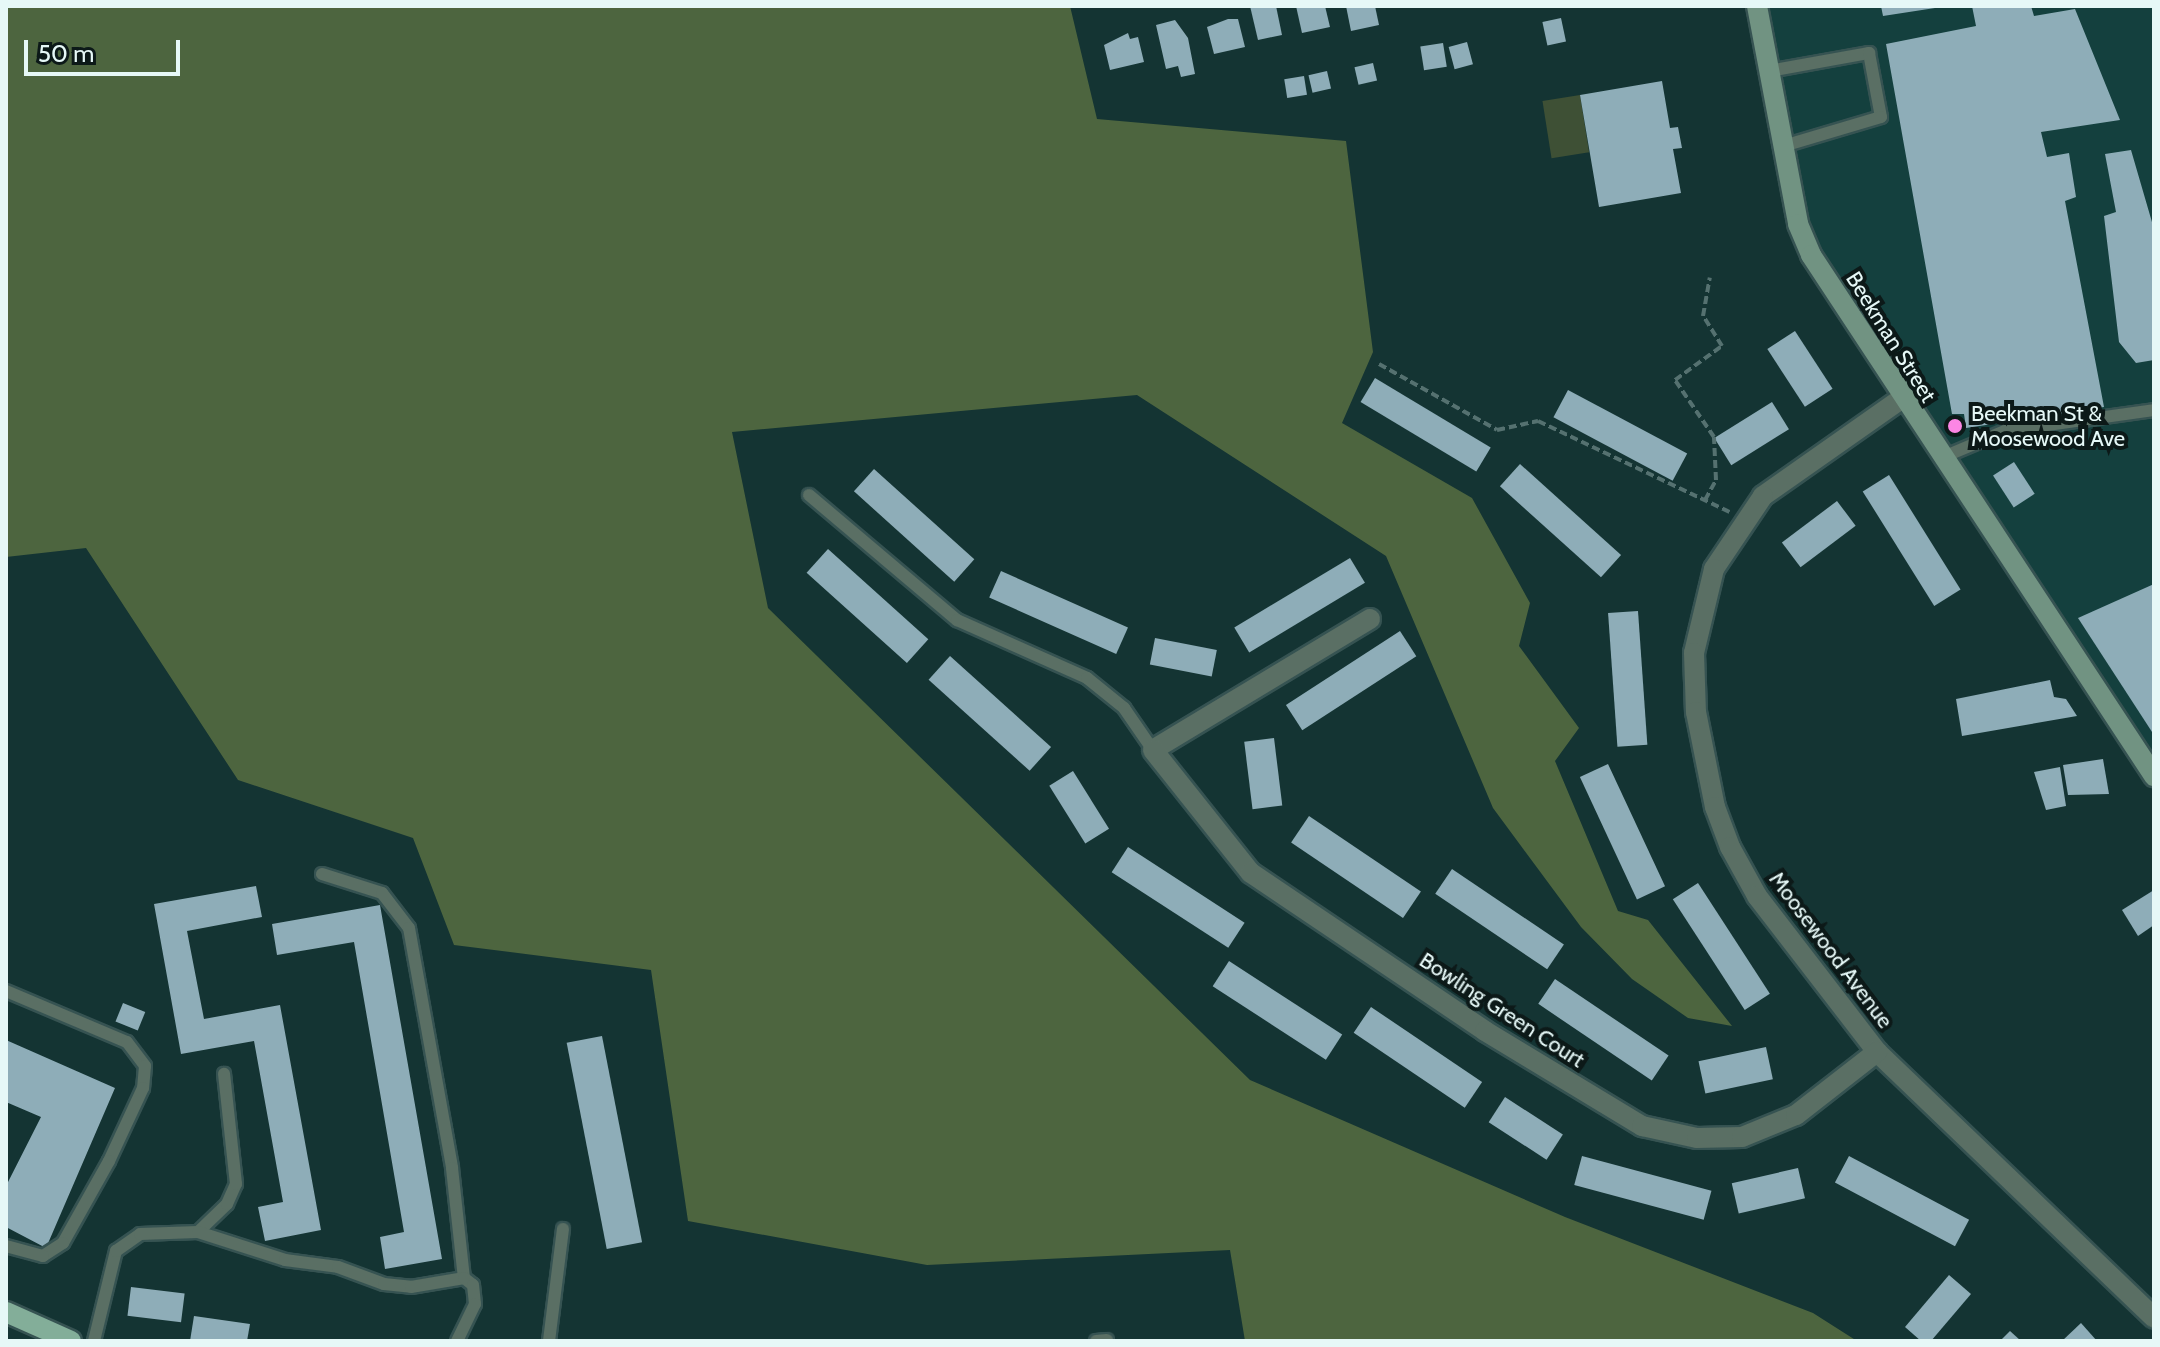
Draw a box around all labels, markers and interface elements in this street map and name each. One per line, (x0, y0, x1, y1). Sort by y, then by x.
scale bar (28, 24, 184, 74)
text: 50 m (38, 39, 94, 68)
street label: Beekman Street (1840, 267, 1942, 407)
place label: Beekman St & Moosewood Ave (1971, 400, 2125, 452)
marker: Beekman St & Moosewood Ave (1946, 417, 1964, 435)
street label: Moosewood Avenue (1764, 867, 1898, 1033)
street label: Bowling Green Court (1415, 947, 1589, 1073)

